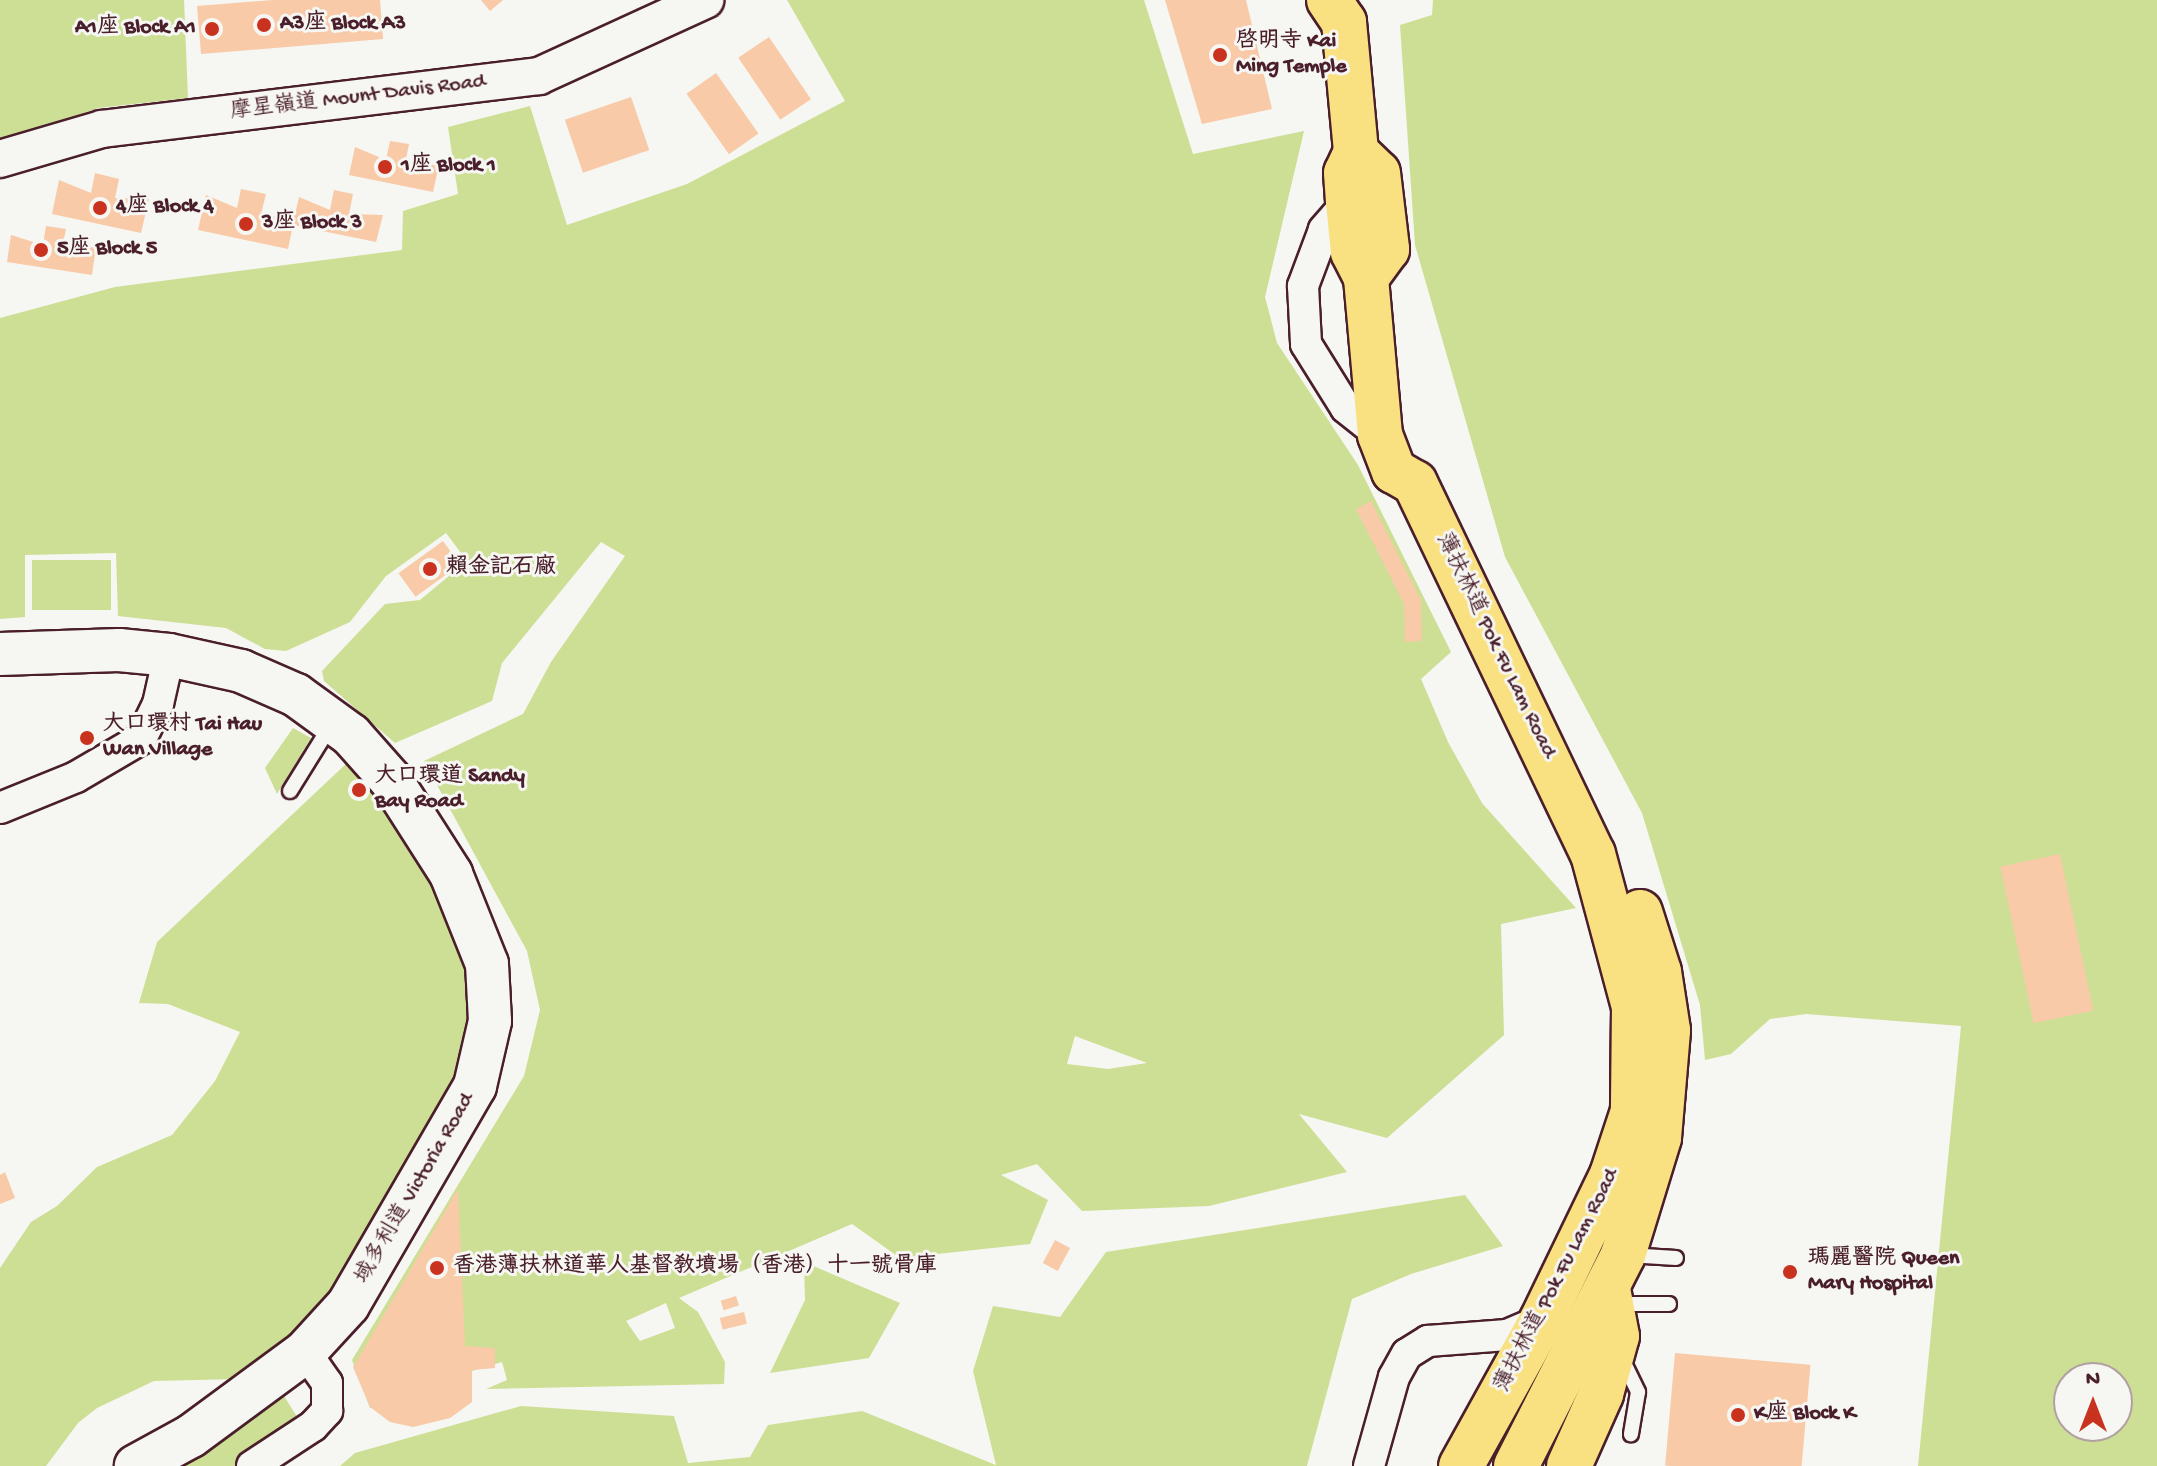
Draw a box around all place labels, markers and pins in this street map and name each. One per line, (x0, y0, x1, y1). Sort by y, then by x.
place label: A3座 Block A3 (280, 12, 406, 38)
place label: A1座 Block A1 (75, 16, 196, 42)
marker: A3座 Block A3 (255, 16, 273, 34)
marker: A1座 Block A1 (203, 20, 221, 38)
place label: 啓明寺 Kai Ming Temple (1236, 29, 1347, 80)
marker: 啓明寺 Kai Ming Temple (1211, 46, 1229, 64)
place label: 1座 Block 1 (401, 154, 496, 180)
marker: 1座 Block 1 (376, 158, 394, 176)
place label: 4座 Block 4 (116, 195, 214, 221)
marker: 4座 Block 4 (91, 199, 109, 217)
place label: 3座 Block 3 (262, 211, 362, 237)
marker: 3座 Block 3 (237, 215, 255, 233)
place label: 5座 Block 5 (57, 237, 157, 263)
marker: 5座 Block 5 (32, 241, 50, 259)
place label: 賴金記石廠 (446, 556, 556, 582)
marker: 賴金記石廠 (421, 560, 439, 578)
place label: 大口環村 Tai Hau Wan Village (103, 712, 262, 764)
marker: 大口環村 Tai Hau Wan Village (78, 729, 96, 747)
place label: 大口環道 Sandy Bay Road (375, 764, 525, 816)
marker: 大口環道 Sandy Bay Road (350, 781, 368, 799)
place label: 瑪麗醫院 Queen Mary Hospital (1808, 1246, 1959, 1298)
place label: 香港薄扶林道華人基督教墳場（香港）十一號骨庫 (453, 1255, 937, 1281)
marker: 香港薄扶林道華人基督教墳場（香港）十一號骨庫 (428, 1259, 446, 1277)
marker: 瑪麗醫院 Queen Mary Hospital (1779, 1261, 1801, 1283)
place label: K座 Block K (1754, 1402, 1855, 1428)
marker: K座 Block K (1729, 1406, 1747, 1424)

